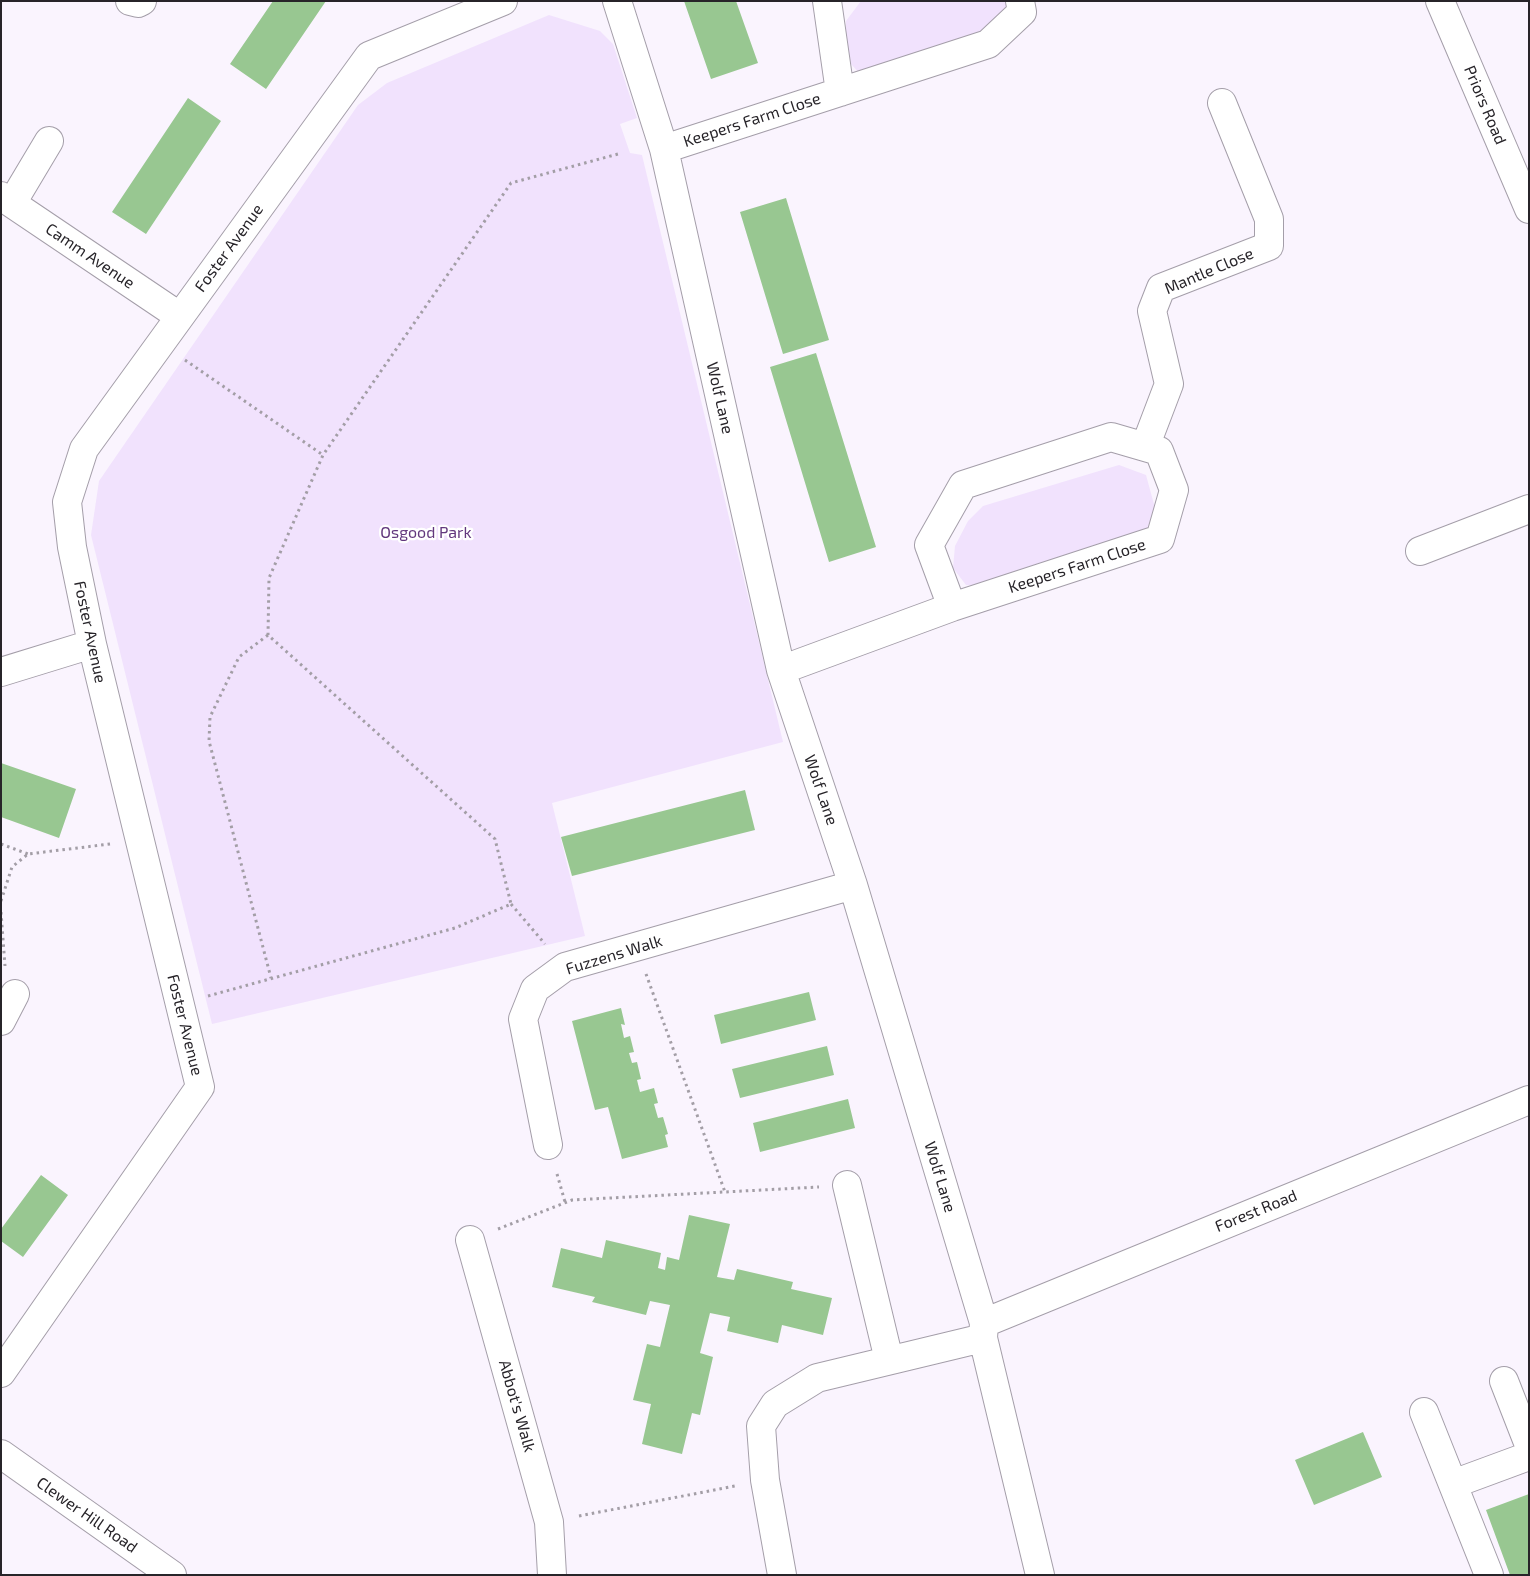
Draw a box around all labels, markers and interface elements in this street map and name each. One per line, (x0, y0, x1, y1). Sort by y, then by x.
street label: Priors Road (1460, 63, 1510, 147)
street label: Keepers Farm Close (681, 89, 823, 151)
street label: Foster Avenue (191, 200, 267, 296)
street label: Camm Avenue (42, 219, 138, 293)
street label: Mantle Close (1162, 244, 1256, 298)
street label: Wolf Lane (702, 360, 738, 436)
park label: Osgood Park (380, 523, 472, 543)
street label: Keepers Farm Close (1006, 535, 1148, 597)
street label: Foster Avenue (70, 579, 110, 685)
street label: Wolf Lane (800, 752, 842, 828)
street label: Fuzzens Walk (563, 931, 665, 979)
street label: Foster Avenue (163, 972, 207, 1078)
street label: Wolf Lane (920, 1139, 960, 1215)
street label: Forest Road (1212, 1186, 1300, 1236)
street label: Abbot's Walk (495, 1358, 539, 1454)
street label: Clewer Hill Road (33, 1473, 141, 1557)

